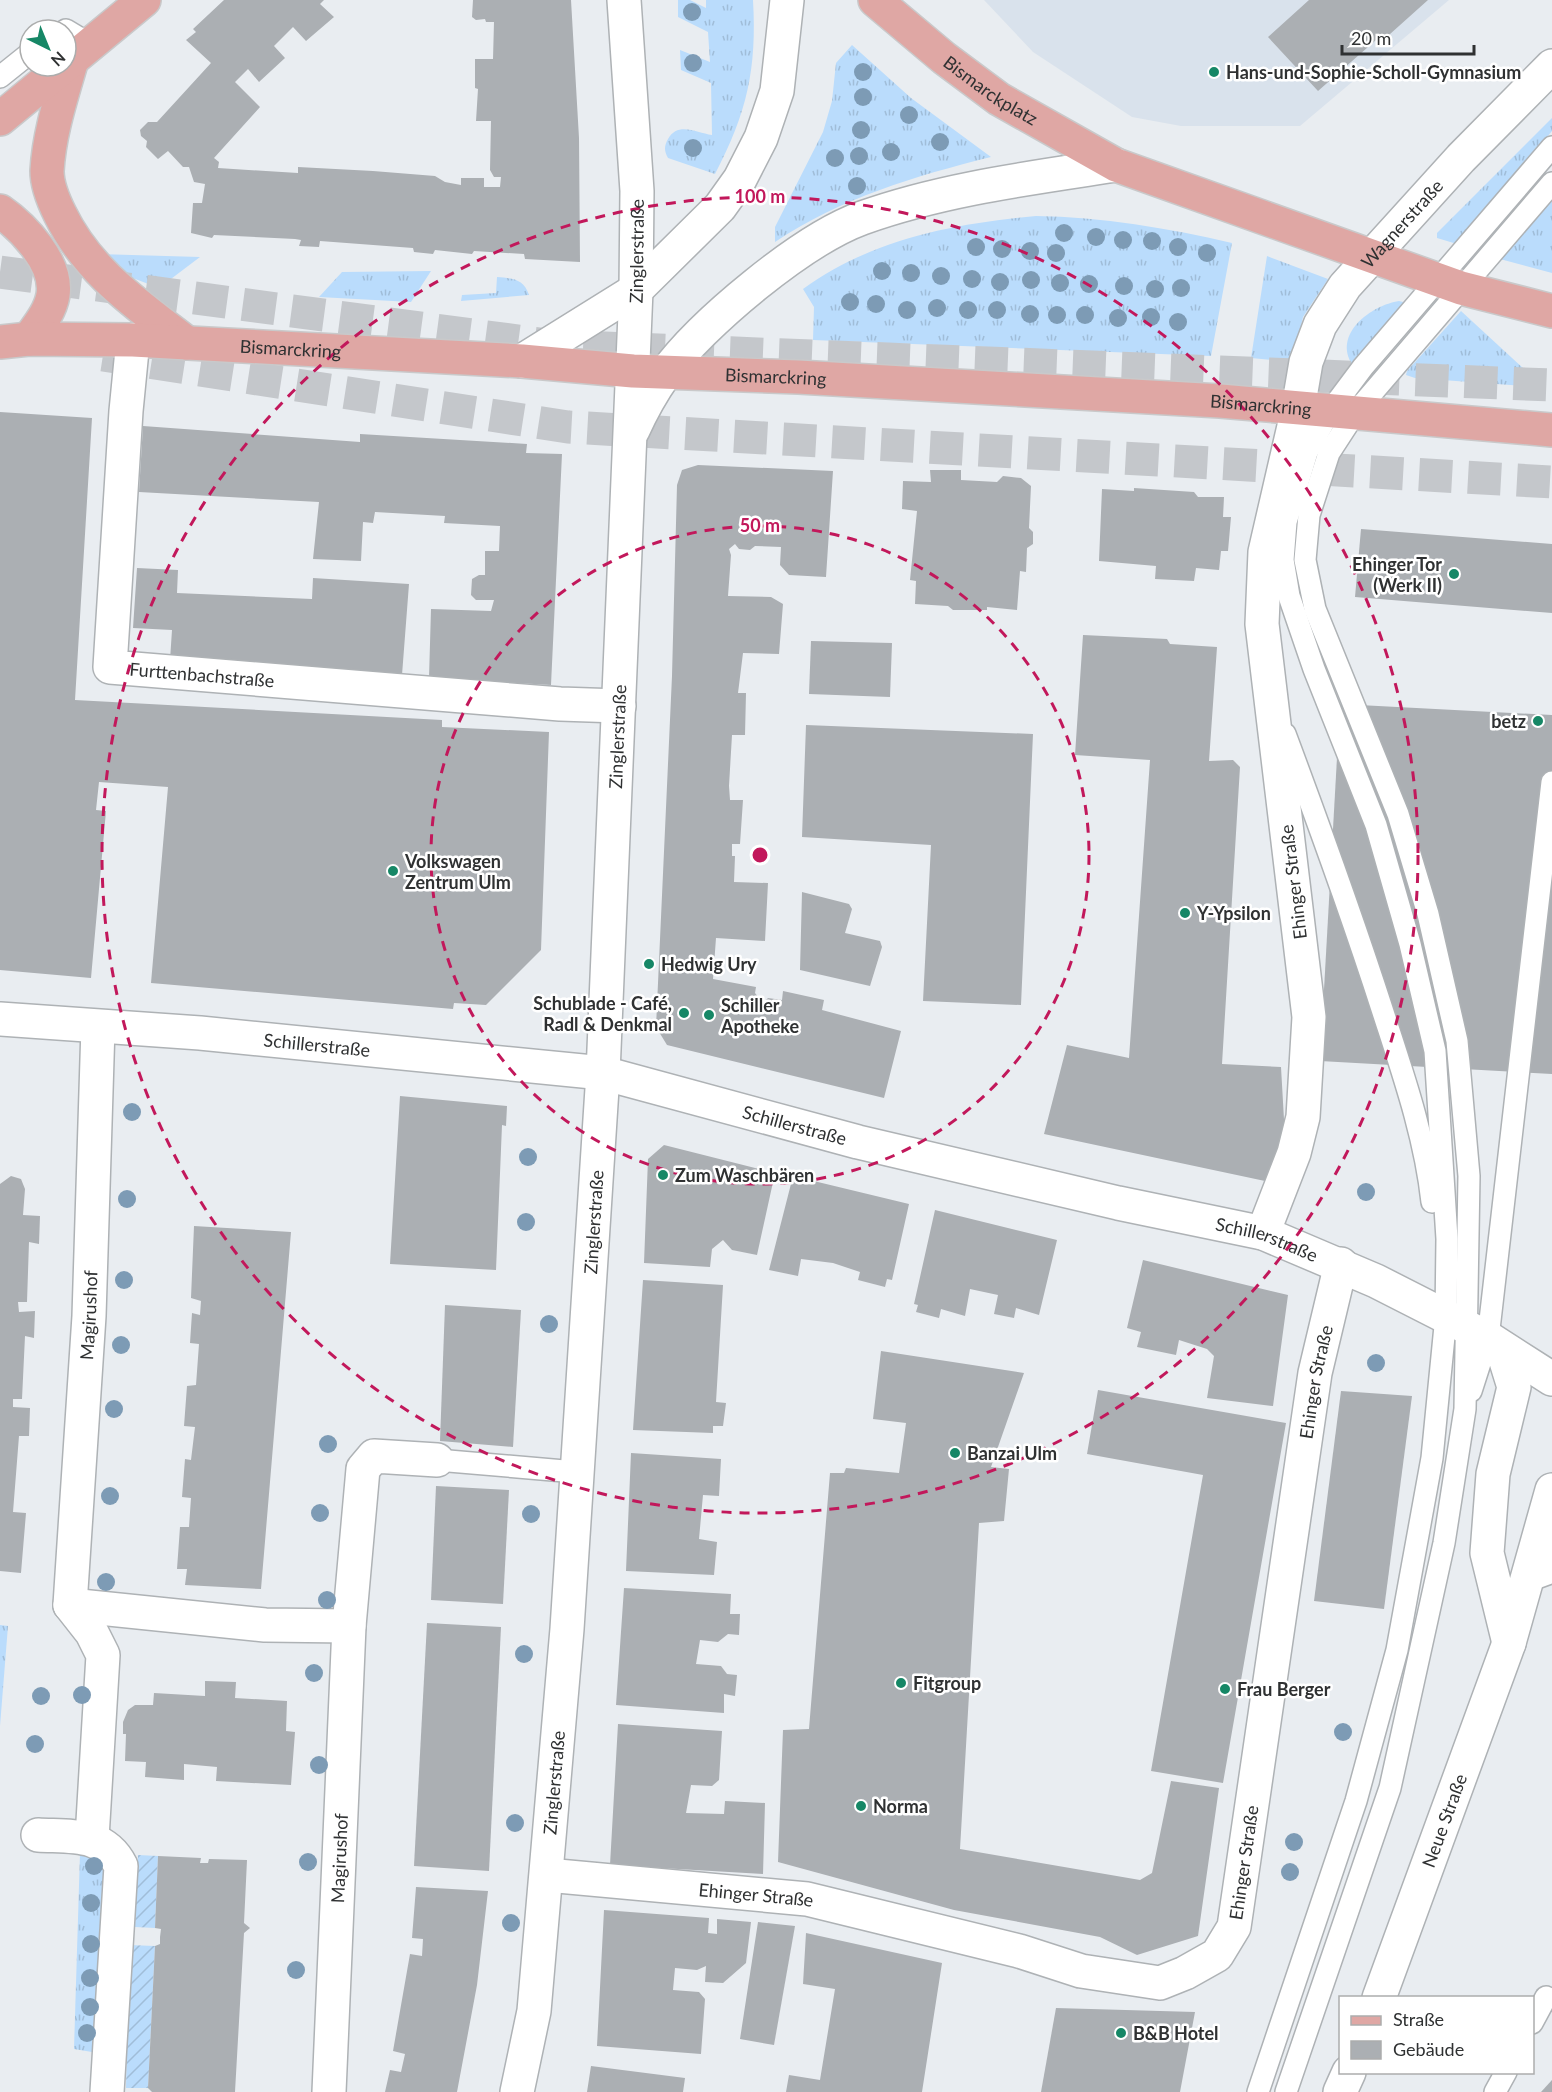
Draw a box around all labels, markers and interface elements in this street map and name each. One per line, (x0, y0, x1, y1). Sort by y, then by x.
north arrow (18, 18, 78, 78)
scale bar (1342, 18, 1474, 56)
text: 20 m (1351, 27, 1391, 49)
text: N (48, 48, 70, 70)
street label: Bismarckplatz (939, 51, 1042, 130)
place label: Hans-und-Sophie-Scholl-Gymnasium (1226, 61, 1521, 83)
marker: Hans-und-Sophie-Scholl-Gymnasium (1207, 65, 1221, 79)
street label: Wagnerstraße (1356, 175, 1447, 272)
text: 100 m (735, 185, 785, 207)
street label: Zinglerstraße (624, 199, 648, 304)
street label: Bismarckring (239, 335, 342, 362)
street label: Bismarckring (725, 363, 827, 390)
street label: Bismarckring (1210, 389, 1312, 420)
text: 50 m (740, 514, 780, 536)
place label: Ehinger Tor (Werk II) (1352, 553, 1442, 596)
marker: Ehinger Tor (Werk II) (1447, 567, 1461, 581)
street label: Furttenbachstraße (129, 658, 275, 691)
street label: Zinglerstraße (604, 684, 630, 789)
place label: betz (1491, 710, 1526, 732)
marker: betz (1531, 714, 1545, 728)
street label: Ehinger Straße (1275, 823, 1311, 941)
centre of rings (750, 845, 770, 865)
place label: Volkswagen Zentrum Ulm (404, 850, 511, 893)
marker: Volkswagen Zentrum Ulm (386, 864, 400, 878)
place label: Y-Ypsilon (1196, 902, 1271, 924)
marker: Y-Ypsilon (1178, 906, 1192, 920)
place label: Hedwig Ury (661, 953, 757, 975)
marker: Hedwig Ury (642, 957, 656, 971)
place label: Schublade - Café, Radl & Denkmal (533, 992, 672, 1035)
place label: Schiller Apotheke (720, 994, 799, 1037)
marker: Schublade - Café, Radl & Denkmal (677, 1006, 691, 1020)
marker: Schiller Apotheke (702, 1008, 716, 1022)
street label: Schillerstraße (263, 1028, 371, 1061)
street label: Schillerstraße (740, 1100, 849, 1149)
place label: Zum Waschbären (675, 1164, 814, 1186)
marker: Zum Waschbären (656, 1168, 670, 1182)
street label: Zinglerstraße (579, 1169, 608, 1275)
street label: Schillerstraße (1214, 1212, 1321, 1266)
street label: Magirushof (75, 1269, 101, 1361)
street label: Ehinger Straße (1295, 1323, 1337, 1440)
place label: Banzai Ulm (967, 1442, 1057, 1464)
marker: Banzai Ulm (948, 1446, 962, 1460)
place label: Fitgroup (913, 1672, 981, 1694)
marker: Fitgroup (894, 1676, 908, 1690)
place label: Frau Berger (1237, 1678, 1331, 1700)
marker: Frau Berger (1218, 1682, 1232, 1696)
street label: Zinglerstraße (538, 1730, 569, 1836)
street label: Neue Straße (1417, 1771, 1471, 1870)
place label: Norma (873, 1795, 928, 1817)
marker: Norma (854, 1799, 868, 1813)
street label: Ehinger Straße (1224, 1804, 1263, 1921)
street label: Magirushof (326, 1812, 352, 1904)
street label: Ehinger Straße (698, 1878, 816, 1911)
legend (1339, 1996, 1534, 2074)
text: Straße (1393, 2008, 1444, 2030)
place label: B&B Hotel (1133, 2022, 1219, 2044)
marker: B&B Hotel (1114, 2026, 1128, 2040)
text: Gebäude (1393, 2038, 1464, 2060)

